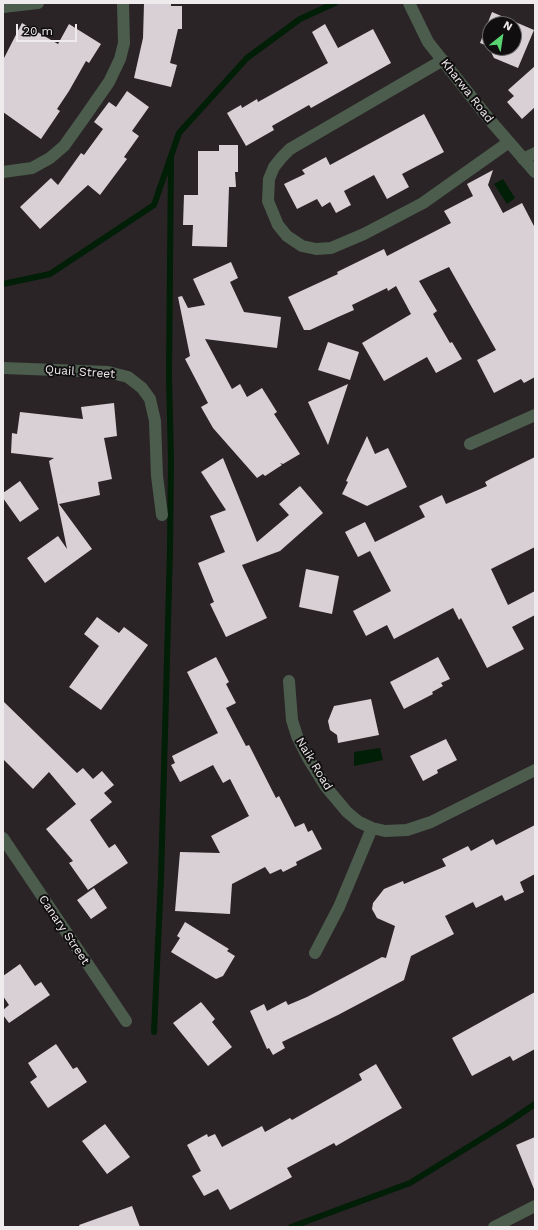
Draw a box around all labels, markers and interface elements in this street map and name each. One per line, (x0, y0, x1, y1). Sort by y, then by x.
scale bar (18, 16, 79, 42)
north arrow (482, 16, 522, 56)
text: N (501, 18, 515, 34)
text: 20 m (23, 24, 53, 38)
street label: Kharwa Road (438, 56, 496, 126)
street label: Quail Street (44, 362, 116, 382)
street label: Naik Road (293, 735, 335, 793)
street label: Canary Street (36, 893, 92, 967)

